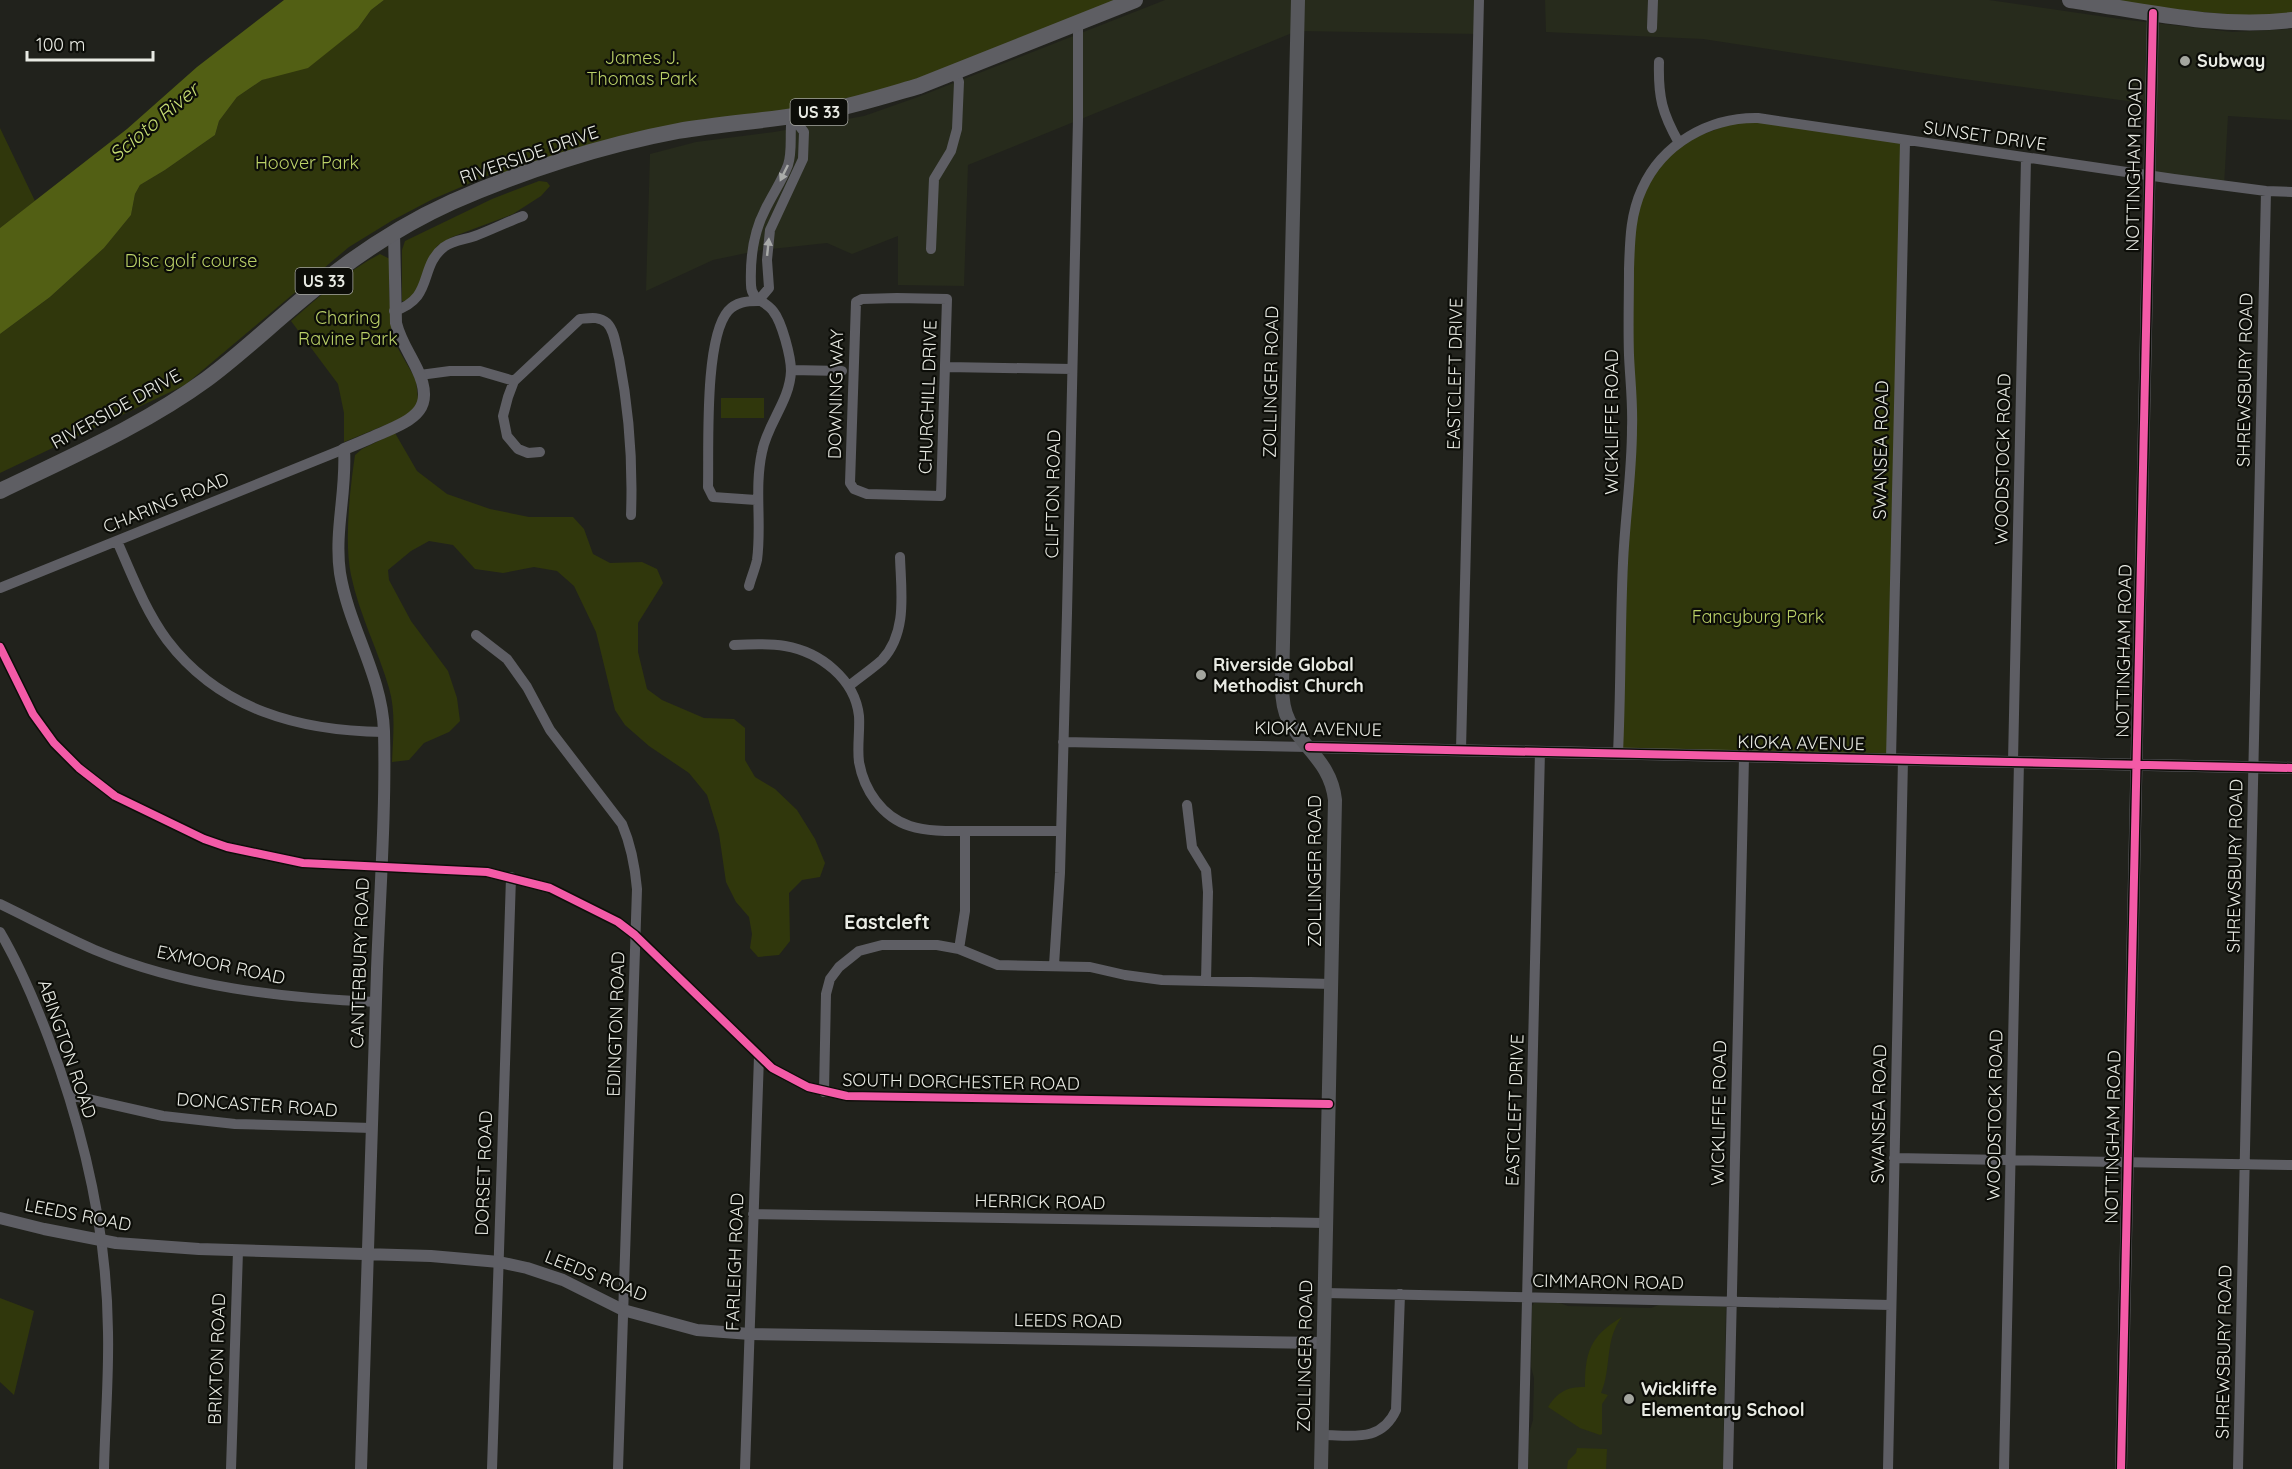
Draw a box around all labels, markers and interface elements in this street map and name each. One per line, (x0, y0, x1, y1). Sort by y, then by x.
scale bar (27, 24, 153, 62)
text: 100 m (36, 33, 85, 56)
park label: James J. Thomas Park (587, 46, 697, 90)
place label: Subway (2197, 49, 2265, 72)
marker: Subway (2178, 54, 2192, 68)
water label: Scioto River (104, 75, 205, 166)
street label: NOTTINGHAM ROAD (2120, 78, 2147, 252)
road number: US 33 (790, 99, 848, 125)
street label: SUNSET DRIVE (1922, 115, 2048, 156)
street label: RIVERSIDE DRIVE (456, 120, 601, 189)
park label: Hoover Park (255, 151, 359, 174)
one-way arrow (779, 164, 788, 181)
one-way arrow (763, 237, 773, 256)
park label: Disc golf course (125, 249, 257, 272)
road number: US 33 (296, 268, 352, 294)
street label: SHREWSBURY ROAD (2231, 293, 2258, 467)
street label: EASTCLEFT DRIVE (1442, 298, 1467, 450)
park label: Charing Ravine Park (298, 306, 398, 350)
street label: ZOLLINGER ROAD (1258, 306, 1283, 458)
street label: CHURCHILL DRIVE (913, 319, 942, 475)
street label: DOWNING WAY (823, 329, 848, 459)
street label: WICKLIFFE ROAD (1600, 349, 1623, 495)
street label: RIVERSIDE DRIVE (47, 363, 185, 454)
street label: WOODSTOCK ROAD (1990, 373, 2015, 545)
street label: SWANSEA ROAD (1868, 380, 1893, 520)
street label: CLIFTON ROAD (1040, 429, 1065, 559)
street label: CHARING ROAD (100, 467, 232, 538)
street label: NOTTINGHAM ROAD (2110, 564, 2137, 738)
park label: Fancyburg Park (1692, 605, 1824, 628)
place label: Riverside Global Methodist Church (1213, 653, 1364, 697)
marker: Riverside Global Methodist Church (1194, 668, 1208, 682)
street label: KIOKA AVENUE (1254, 716, 1382, 741)
street label: KIOKA AVENUE (1737, 730, 1865, 755)
street label: SHREWSBURY ROAD (2221, 779, 2248, 953)
street label: ZOLLINGER ROAD (1303, 795, 1326, 947)
street label: CANTERBURY ROAD (345, 877, 374, 1049)
district label: Eastcleft (844, 909, 930, 934)
street label: EXMOOR ROAD (155, 940, 287, 989)
street label: EDINGTON ROAD (601, 951, 630, 1097)
street label: ABINGTON ROAD (33, 976, 102, 1121)
street label: WOODSTOCK ROAD (1982, 1029, 2007, 1201)
street label: EASTCLEFT DRIVE (1500, 1034, 1529, 1186)
street label: WICKLIFFE ROAD (1706, 1040, 1731, 1186)
street label: SWANSEA ROAD (1866, 1044, 1891, 1184)
street label: NOTTINGHAM ROAD (2099, 1050, 2126, 1224)
street label: SOUTH DORCHESTER ROAD (842, 1068, 1080, 1095)
street label: DONCASTER ROAD (176, 1087, 338, 1122)
street label: DORSET ROAD (470, 1110, 497, 1236)
street label: HERRICK ROAD (974, 1189, 1106, 1214)
street label: FARLEIGH ROAD (721, 1192, 748, 1331)
street label: LEEDS ROAD (23, 1193, 133, 1236)
street label: LEEDS ROAD (542, 1245, 651, 1306)
street label: SHREWSBURY ROAD (2210, 1265, 2237, 1439)
street label: CIMMARON ROAD (1532, 1269, 1684, 1294)
street label: ZOLLINGER ROAD (1292, 1280, 1317, 1432)
street label: BRIXTON ROAD (203, 1293, 230, 1425)
street label: LEEDS ROAD (1014, 1308, 1122, 1333)
place label: Wickliffe Elementary School (1641, 1377, 1805, 1421)
marker: Wickliffe Elementary School (1622, 1392, 1636, 1406)

